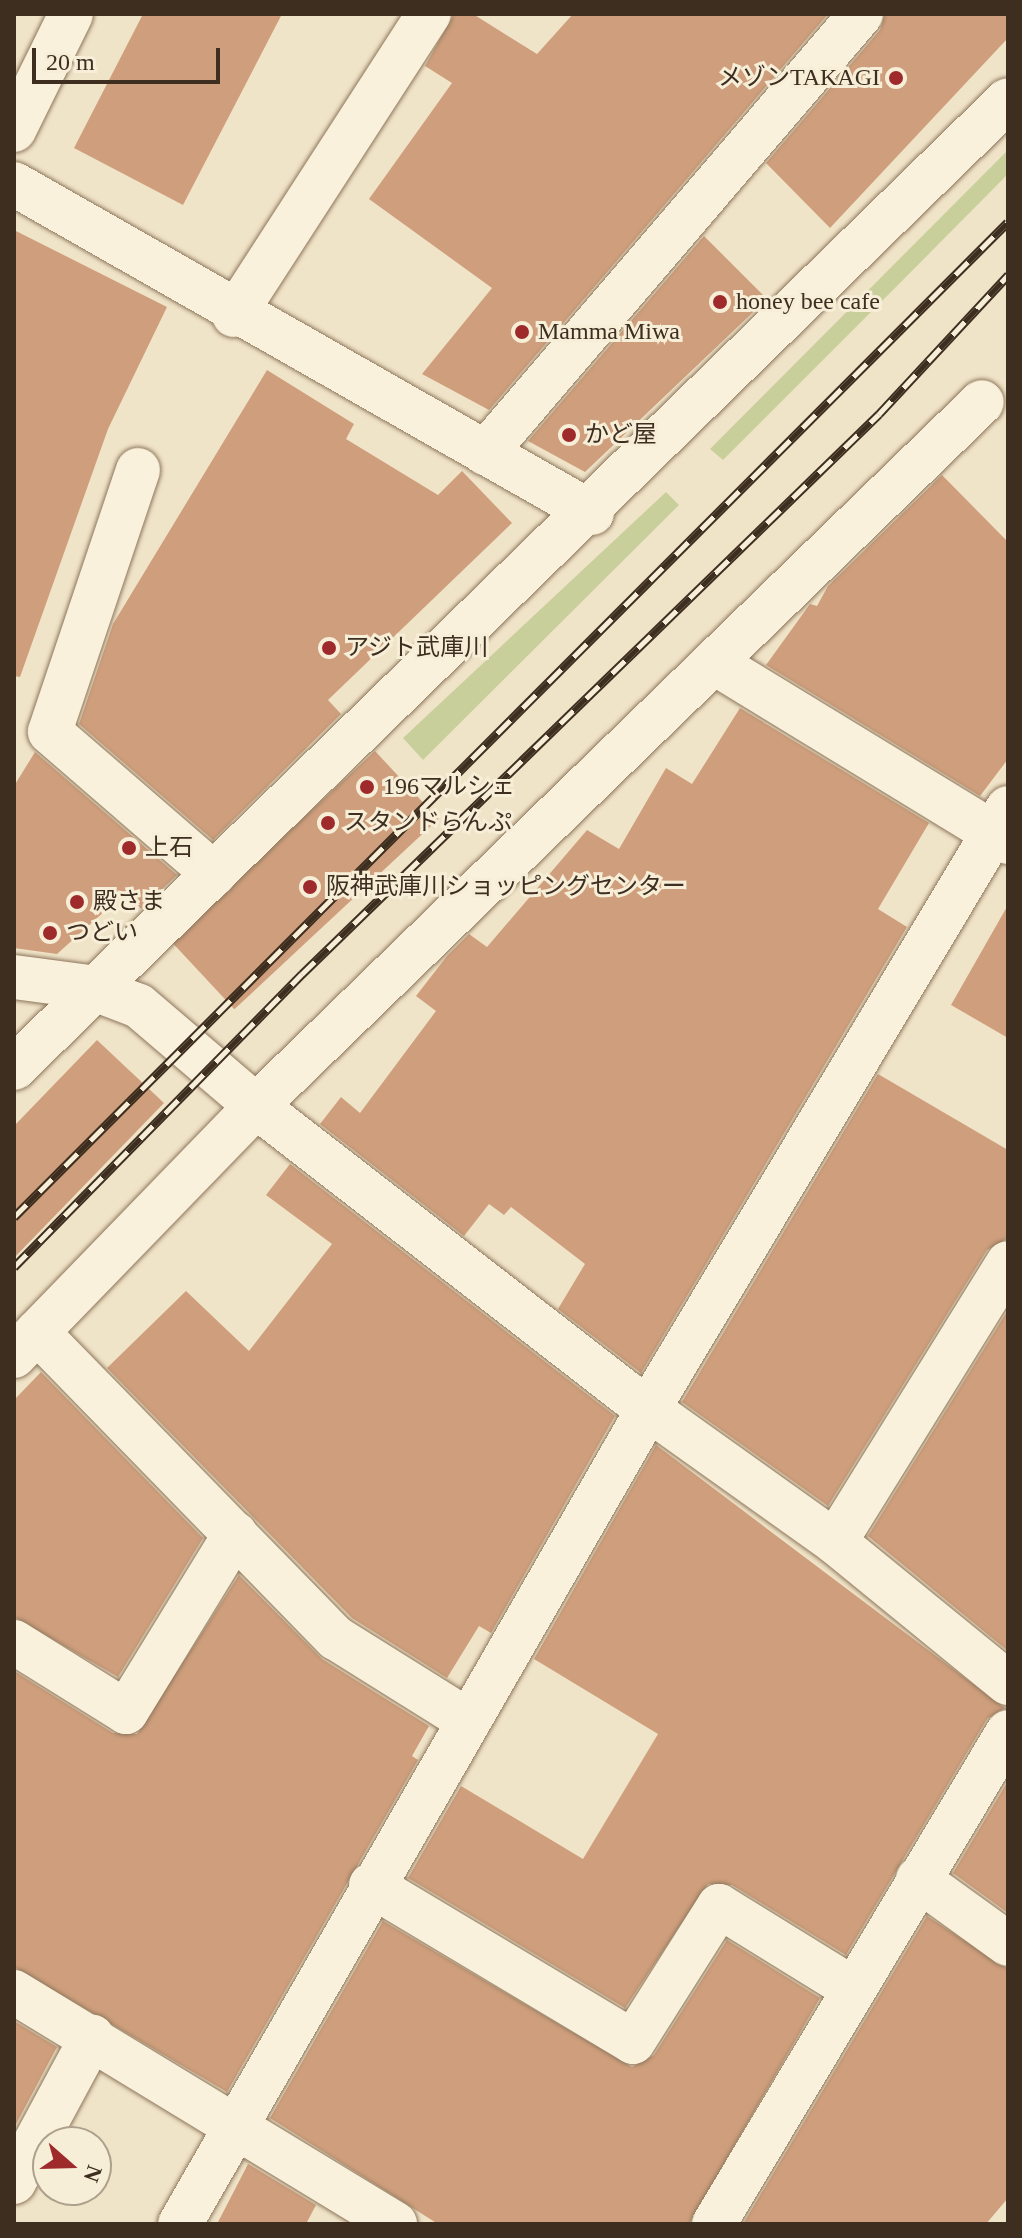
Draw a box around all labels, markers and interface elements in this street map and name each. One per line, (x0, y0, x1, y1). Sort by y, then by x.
scale bar (36, 32, 224, 82)
text: 20 m (46, 49, 95, 75)
place label: メゾンTAKAGI (718, 64, 880, 92)
marker: メゾンTAKAGI (887, 69, 905, 87)
place label: honey bee cafe (736, 288, 880, 316)
marker: honey bee cafe (711, 293, 729, 311)
place label: Mamma Miwa (538, 318, 680, 346)
marker: Mamma Miwa (513, 323, 531, 341)
place label: かど屋 (585, 421, 657, 449)
marker: かど屋 (560, 426, 578, 444)
place label: アジト武庫川 (345, 634, 489, 662)
marker: アジト武庫川 (320, 639, 338, 657)
place label: 196マルシェ (383, 773, 515, 801)
marker: 196マルシェ (358, 778, 376, 796)
place label: スタンドらんぷ (344, 809, 512, 837)
marker: スタンドらんぷ (319, 814, 337, 832)
place label: 上石 (145, 834, 193, 862)
marker: 上石 (120, 839, 138, 857)
place label: 阪神武庫川ショッピングセンター (326, 873, 686, 901)
marker: 阪神武庫川ショッピングセンター (301, 878, 319, 896)
place label: 殿さま (93, 888, 165, 916)
marker: 殿さま (68, 893, 86, 911)
place label: つどい (66, 919, 138, 947)
marker: つどい (41, 924, 59, 942)
north arrow (32, 2126, 112, 2206)
text: N (79, 2162, 108, 2185)

